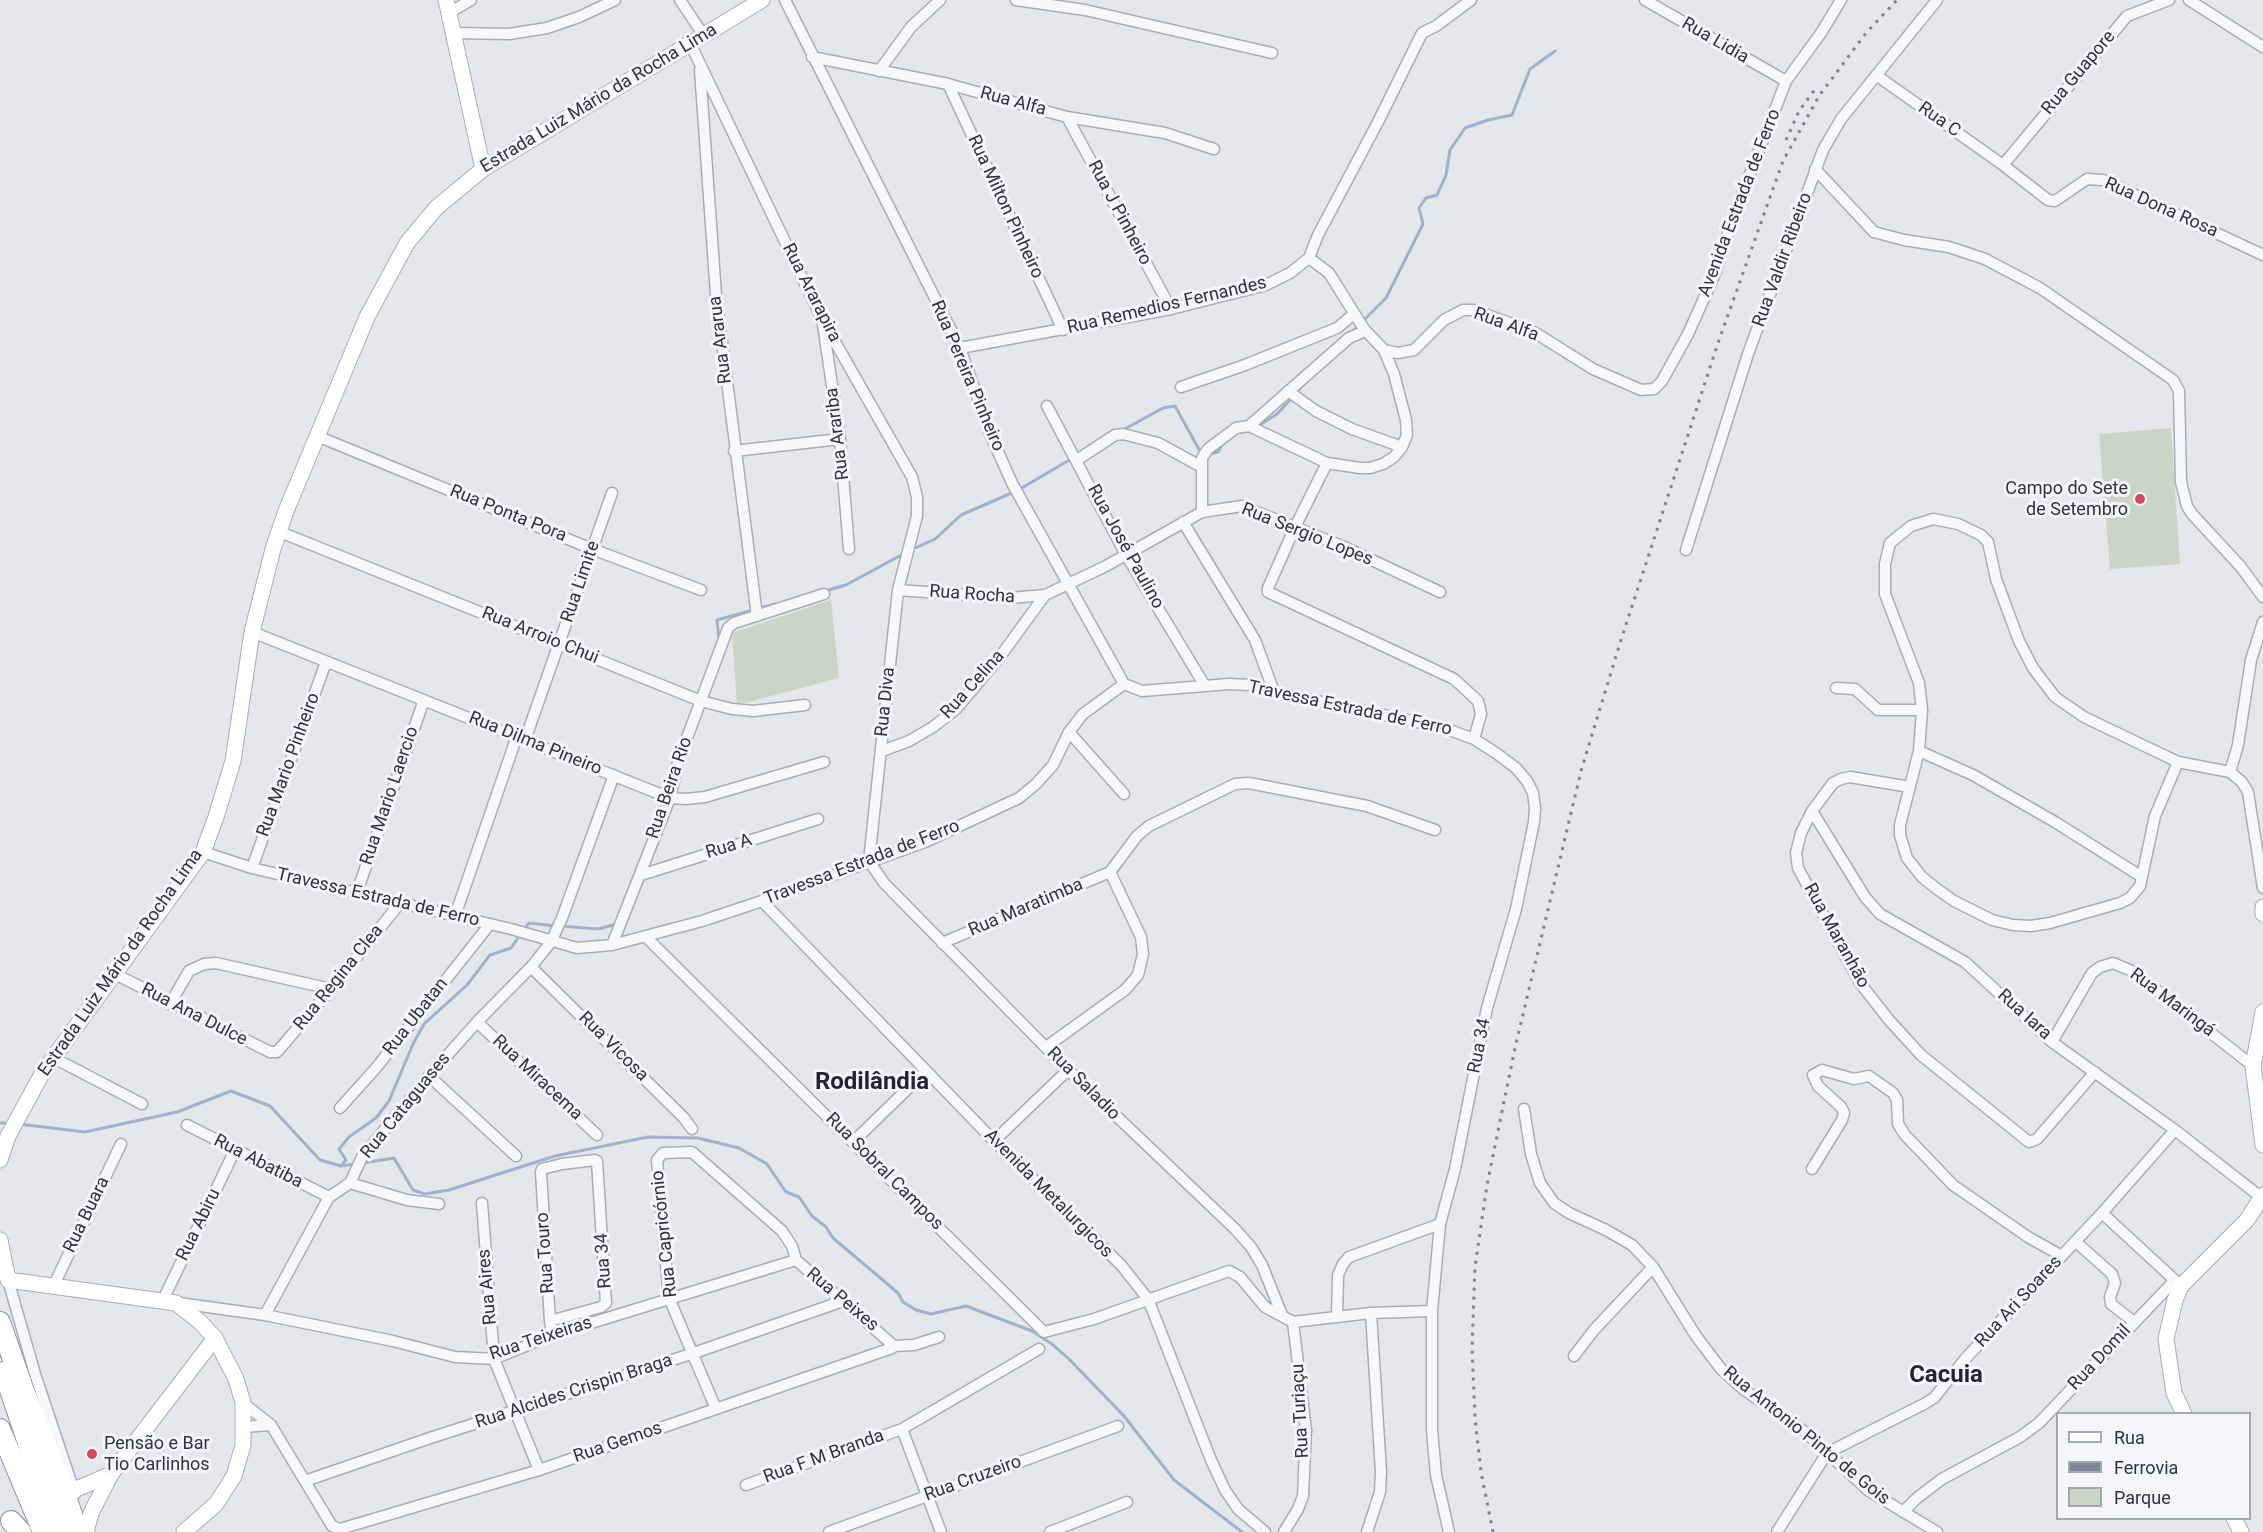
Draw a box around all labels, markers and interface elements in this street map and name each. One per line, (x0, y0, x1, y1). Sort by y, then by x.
street label: Rua Lidia (1678, 13, 1752, 69)
street label: Estrada Luiz Mário da Rocha Lima (477, 20, 721, 178)
street label: Rua Guapore (2038, 27, 2120, 119)
street label: Rua Alfa (978, 83, 1048, 121)
street label: Rua C (1914, 98, 1964, 142)
street label: Avenida Estrada de Ferro (1694, 106, 1786, 300)
street label: Rua Milton Pinheiro (962, 132, 1048, 282)
street label: Rua J Pinheiro (1082, 157, 1156, 269)
street label: Rua Dona Rosa (2101, 173, 2221, 243)
street label: Rua Valdir Ribeiro (1749, 190, 1817, 330)
street label: Rua Ararapira (777, 240, 845, 346)
street label: Rua Remedios Fernandes (1065, 273, 1269, 339)
street label: Rua Ararua (705, 295, 737, 385)
street label: Rua Pereira Pinheiro (925, 297, 1009, 455)
street label: Rua Alfa (1471, 303, 1541, 347)
street label: Rua Arariba (822, 387, 854, 481)
place label: Campo do Sete de Setembro (2005, 478, 2128, 520)
street label: Rua Ponta Pora (447, 481, 569, 547)
street label: Rua José Paulino (1082, 481, 1168, 613)
marker: Campo do Sete de Setembro (2133, 492, 2147, 506)
street label: Rua Sergio Lopes (1238, 499, 1376, 571)
street label: Rua Limite (557, 538, 605, 626)
street label: Rua Rocha (928, 581, 1016, 609)
street label: Rua Arroio Chui (478, 603, 602, 669)
street label: Rua Celina (937, 646, 1009, 724)
street label: Rua Diva (872, 666, 900, 738)
street label: Travessa Estrada de Ferro (1246, 677, 1454, 741)
street label: Rua Mario Pinheiro (253, 690, 325, 840)
street label: Rua Dilma Pineiro (465, 707, 605, 781)
street label: Rua Mario Laercio (356, 724, 424, 868)
street label: Rua Beira Rio (643, 734, 697, 842)
street label: Travessa Estrada de Ferro (761, 816, 963, 910)
street label: Rua A (703, 830, 755, 864)
street label: Estrada Luiz Mário da Rocha Lima (34, 845, 208, 1081)
street label: Travessa Estrada de Ferro (274, 864, 482, 932)
street label: Rua Maratimba (966, 874, 1086, 942)
street label: Rua Maranhão (1798, 880, 1874, 992)
street label: Rua Regina Clea (290, 921, 388, 1035)
street label: Rua Maringá (2125, 964, 2219, 1042)
street label: Rua Ubatan (379, 974, 453, 1060)
street label: Rua Ana Dulce (137, 979, 251, 1051)
street label: Rua Iara (1992, 985, 2056, 1045)
street label: Rua Vicosa (574, 1008, 652, 1086)
street label: Rua 34 (1464, 1017, 1496, 1075)
street label: Rua Miracema (487, 1031, 587, 1125)
street label: Rua Saladio (1042, 1043, 1124, 1125)
street label: Rua Cataguases (357, 1049, 455, 1163)
district label: Rodilândia (815, 1069, 929, 1097)
street label: Rua Sobral Campos (821, 1109, 947, 1235)
street label: Avenida Metalurgicos (979, 1125, 1117, 1263)
street label: Rua Abatiba (210, 1130, 306, 1194)
street label: Rua Capricórnio (648, 1169, 682, 1299)
street label: Rua Buara (59, 1174, 115, 1256)
street label: Rua Abiru (172, 1185, 226, 1265)
street label: Rua Touro (532, 1212, 560, 1294)
street label: Rua 34 (591, 1233, 617, 1289)
street label: Rua Aires (474, 1248, 502, 1326)
street label: Rua Ari Soares (1971, 1252, 2067, 1352)
street label: Rua Peixes (801, 1263, 883, 1337)
street label: Rua Teixeiras (487, 1312, 595, 1366)
street label: Rua Domil (2064, 1321, 2136, 1395)
street label: Rua Alcides Crispin Braga (473, 1350, 675, 1434)
street label: Rua Antonio Pinto de Gois (1718, 1362, 1894, 1510)
district label: Cacuia (1909, 1362, 1983, 1390)
street label: Rua Turiaçu (1288, 1363, 1314, 1459)
legend (2056, 1412, 2251, 1520)
street label: Rua Gemos (571, 1418, 665, 1468)
street label: Rua F M Branda (761, 1425, 887, 1489)
text: Rua (2114, 1427, 2145, 1448)
place label: Pensão e Bar Tio Carlinhos (104, 1433, 210, 1476)
marker: Pensão e Bar Tio Carlinhos (85, 1447, 99, 1461)
street label: Rua Cruzeiro (921, 1451, 1025, 1507)
text: Ferrovia (2114, 1457, 2178, 1478)
text: Parque (2114, 1487, 2171, 1508)

